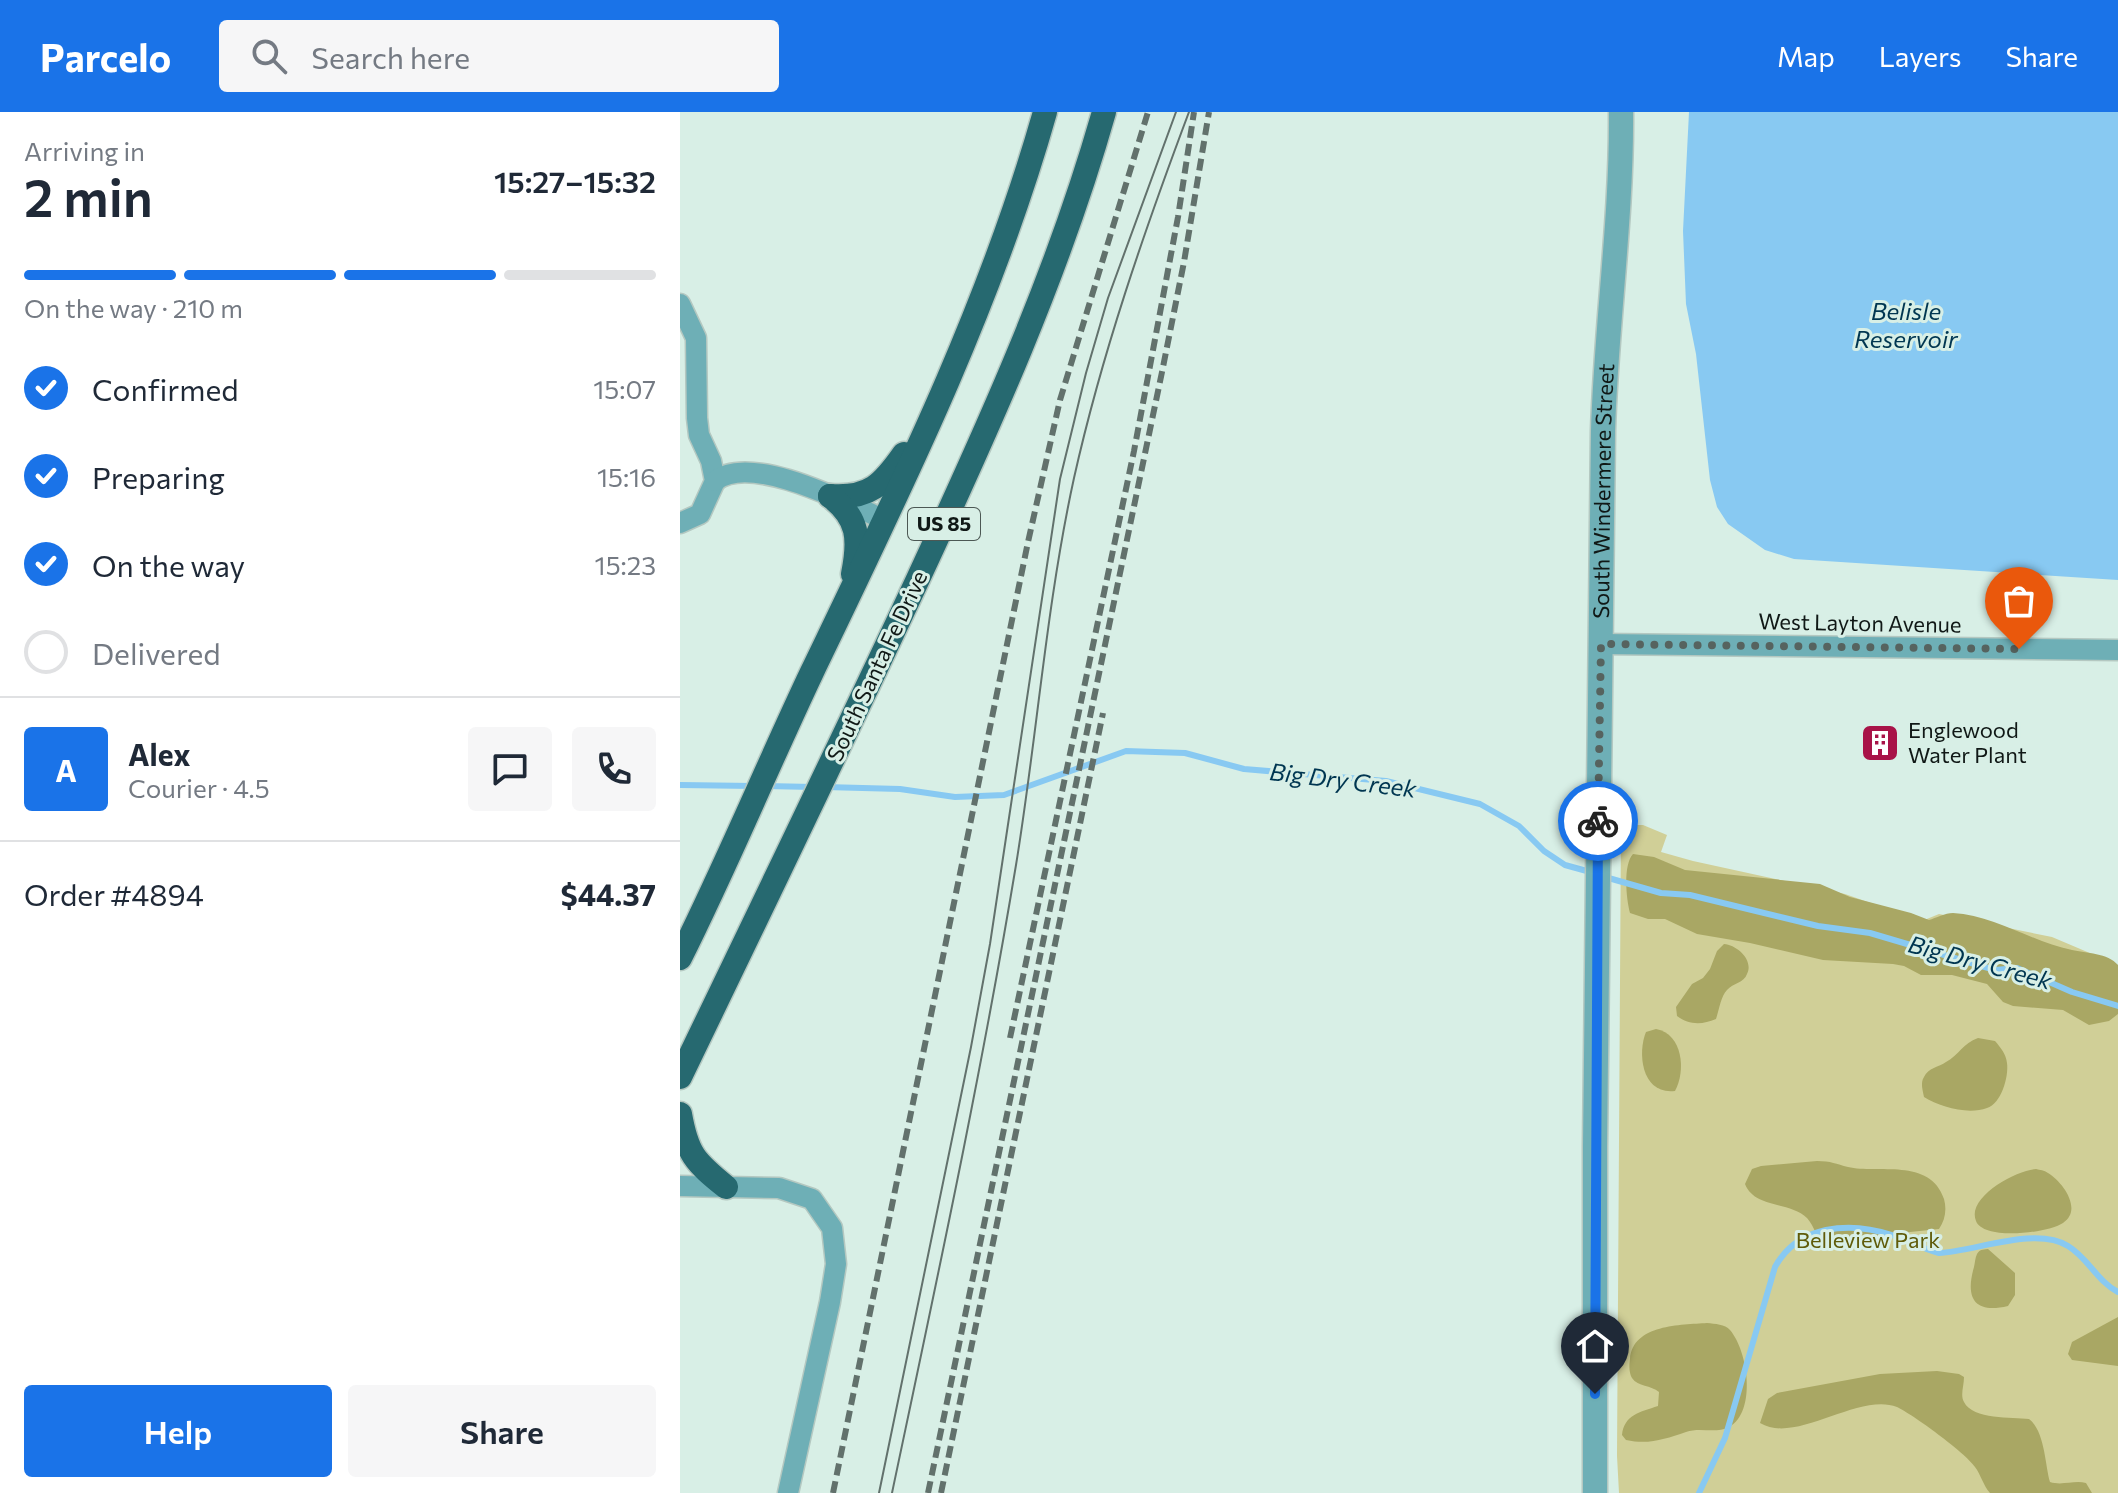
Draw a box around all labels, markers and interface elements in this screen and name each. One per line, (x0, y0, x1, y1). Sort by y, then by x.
search box (219, 20, 779, 92)
text: Parcelo (40, 33, 171, 80)
icon: search (247, 34, 291, 78)
text: Search here (311, 38, 470, 75)
text: Map (1777, 39, 1835, 73)
text: Layers (1879, 39, 1961, 73)
text: Share (2005, 39, 2078, 73)
text: Arriving in (24, 135, 145, 166)
text: 15:27–15:32 (494, 162, 656, 199)
text: 2 min (24, 164, 153, 228)
text: On the way · 210 m (24, 292, 243, 323)
water label: Belisle Reservoir (1854, 296, 1959, 353)
street label: South Windermere Street (1587, 363, 1619, 619)
icon: check (24, 366, 68, 410)
text: Confirmed (92, 370, 239, 407)
text: 15:07 (593, 373, 656, 404)
icon: check (24, 454, 68, 498)
text: Preparing (92, 458, 225, 495)
text: 15:16 (597, 461, 656, 492)
road number: US 85 (908, 508, 980, 540)
icon: check (24, 542, 68, 586)
text: On the way (92, 546, 245, 583)
text: 15:23 (595, 549, 656, 580)
street label: South Santa Fe Drive (821, 566, 933, 765)
pin (1985, 567, 2053, 649)
icon: bag (1997, 579, 2041, 623)
street label: West Layton Avenue (1758, 607, 1962, 638)
text: Delivered (92, 634, 221, 671)
place label: Englewood Water Plant (1908, 716, 2027, 768)
building icon: Englewood Water Plant (1859, 722, 1901, 764)
button: chat (468, 727, 552, 811)
button: phone (572, 727, 656, 811)
text: Alex (128, 735, 191, 772)
text: A (55, 751, 77, 788)
water label: Big Dry Creek (1268, 756, 1419, 803)
text: Courier · 4.5 (128, 772, 270, 803)
courier (1558, 781, 1638, 861)
icon: bike (1576, 799, 1620, 843)
text: Order #4894 (24, 875, 204, 912)
text: $44.37 (560, 875, 656, 912)
water label: Big Dry Creek (1905, 928, 2056, 995)
park label: Belleview Park (1796, 1226, 1940, 1253)
pin (1561, 1312, 1629, 1394)
icon: home (1573, 1324, 1617, 1368)
button: Help (24, 1385, 332, 1477)
button: Share (348, 1385, 656, 1477)

